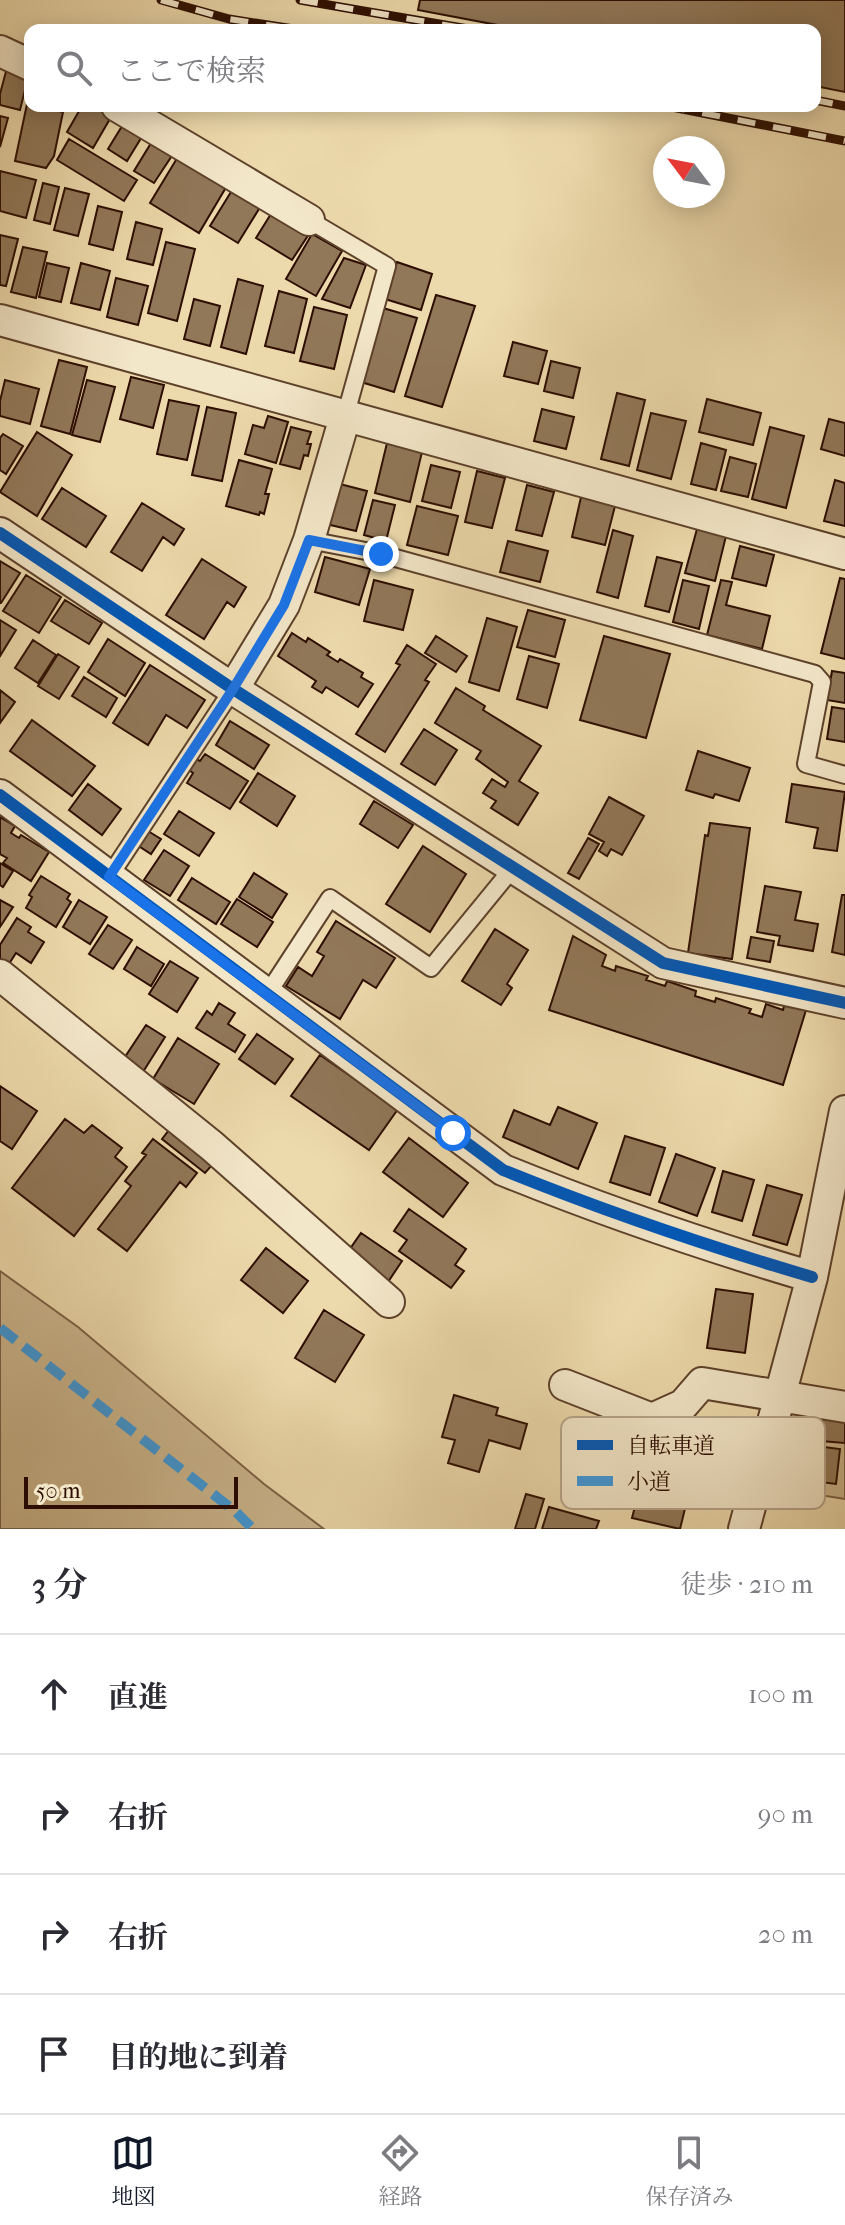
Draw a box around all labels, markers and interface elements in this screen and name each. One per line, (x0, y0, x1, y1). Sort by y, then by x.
search box (24, 24, 821, 112)
icon: search (52, 46, 96, 90)
text: ここで検索 (116, 54, 266, 89)
north arrow (653, 136, 725, 208)
route end (363, 536, 399, 572)
route start (435, 1115, 471, 1151)
legend (561, 1417, 825, 1509)
text: 自転車道 (627, 1433, 715, 1459)
text: 小道 (627, 1469, 671, 1495)
scale bar (24, 1473, 238, 1509)
text: 50 m (36, 1478, 81, 1504)
text: 3 分 (32, 1565, 87, 1605)
text: 徒歩 · 210 m (681, 1569, 813, 1600)
icon: ahead (32, 1672, 76, 1716)
text: 100 m (748, 1679, 813, 1710)
text: 直進 (108, 1680, 168, 1715)
icon: right (32, 1792, 76, 1836)
text: 90 m (758, 1799, 813, 1830)
text: 右折 (108, 1800, 168, 1835)
icon: right (32, 1912, 76, 1956)
text: 20 m (758, 1919, 813, 1950)
text: 右折 (108, 1920, 168, 1955)
icon: arrive (32, 2032, 76, 2076)
text: 目的地に到着 (108, 2040, 288, 2075)
tab: 地図 (111, 2131, 156, 2210)
tab: 経路 (378, 2131, 423, 2210)
tab: 保存済み (645, 2131, 734, 2210)

